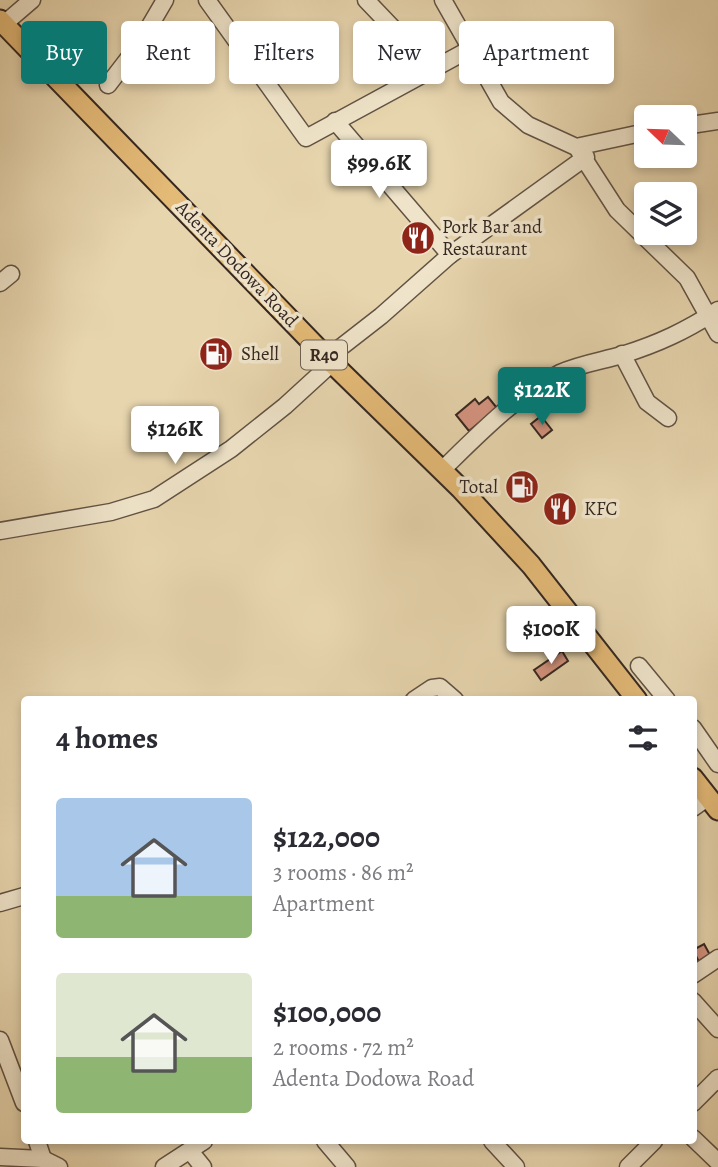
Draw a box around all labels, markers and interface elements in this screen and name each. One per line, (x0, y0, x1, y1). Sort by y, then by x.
chip: Buy (21, 21, 107, 84)
chip: Rent (121, 21, 215, 84)
chip: Filters (229, 21, 339, 84)
chip: New (353, 21, 445, 84)
chip: Apartment (459, 21, 614, 84)
north arrow (634, 105, 696, 168)
map controls (634, 105, 697, 245)
pin: $99.6K (322, 140, 436, 200)
text: $99.6K (347, 147, 411, 178)
button: layers (634, 182, 697, 245)
street label: Adenta Dodowa Road (169, 194, 305, 333)
place label: Pork Bar and Restaurant (442, 214, 543, 262)
restaurant icon: Pork Bar and Restaurant (399, 219, 437, 257)
fuel station icon: Shell (197, 335, 235, 373)
road number: R40 (301, 340, 347, 370)
place label: Shell (241, 341, 279, 367)
pin: $122K (493, 368, 591, 427)
text: $122K (514, 374, 570, 405)
pin: $126K (126, 406, 224, 466)
text: $126K (147, 413, 203, 444)
fuel station icon: Total (503, 468, 541, 506)
place label: Total (460, 474, 498, 500)
restaurant icon: KFC (541, 490, 579, 528)
place label: KFC (584, 496, 617, 522)
pin: $100K (502, 606, 600, 666)
text: $100K (522, 613, 580, 644)
text: 4 homes (56, 718, 158, 758)
icon: filters (624, 719, 662, 757)
text: $122,000 (273, 817, 380, 857)
icon: home (112, 826, 196, 910)
text: 3 rooms · 86 m² (273, 857, 414, 888)
text: Apartment (273, 888, 375, 919)
text: $100,000 (273, 992, 381, 1032)
icon: home (112, 1001, 196, 1085)
text: 2 rooms · 72 m² (273, 1032, 414, 1063)
text: Adenta Dodowa Road (273, 1063, 474, 1094)

